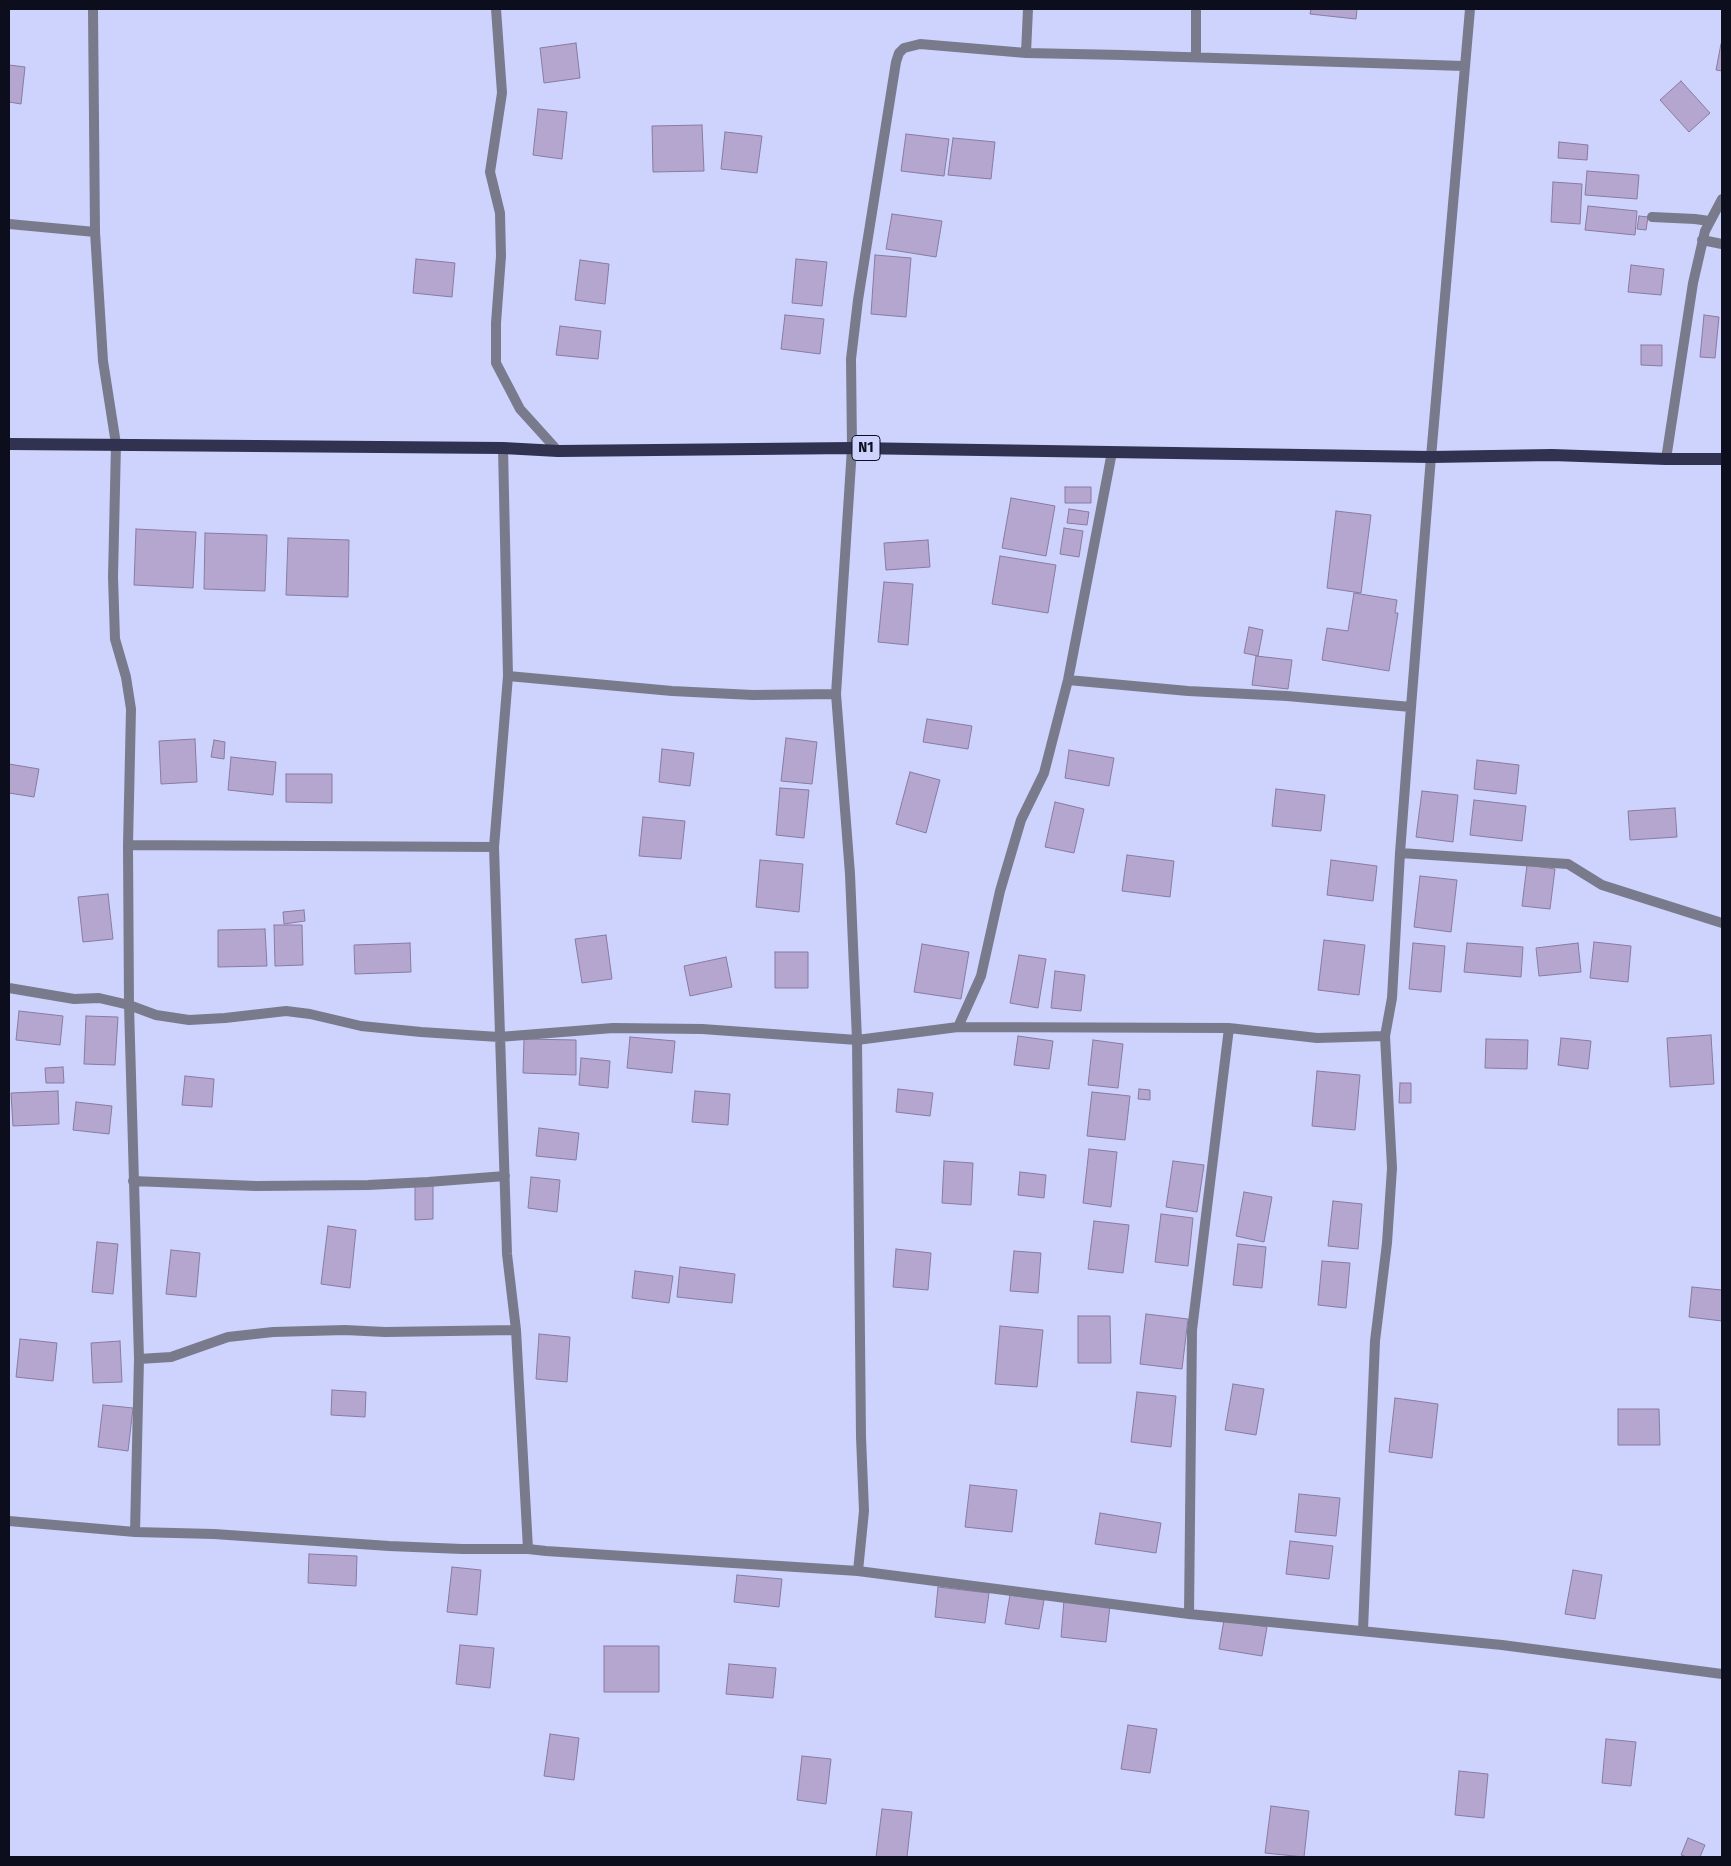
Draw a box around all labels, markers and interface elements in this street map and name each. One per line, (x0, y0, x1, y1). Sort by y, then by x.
road number: N1 (852, 436, 880, 460)

